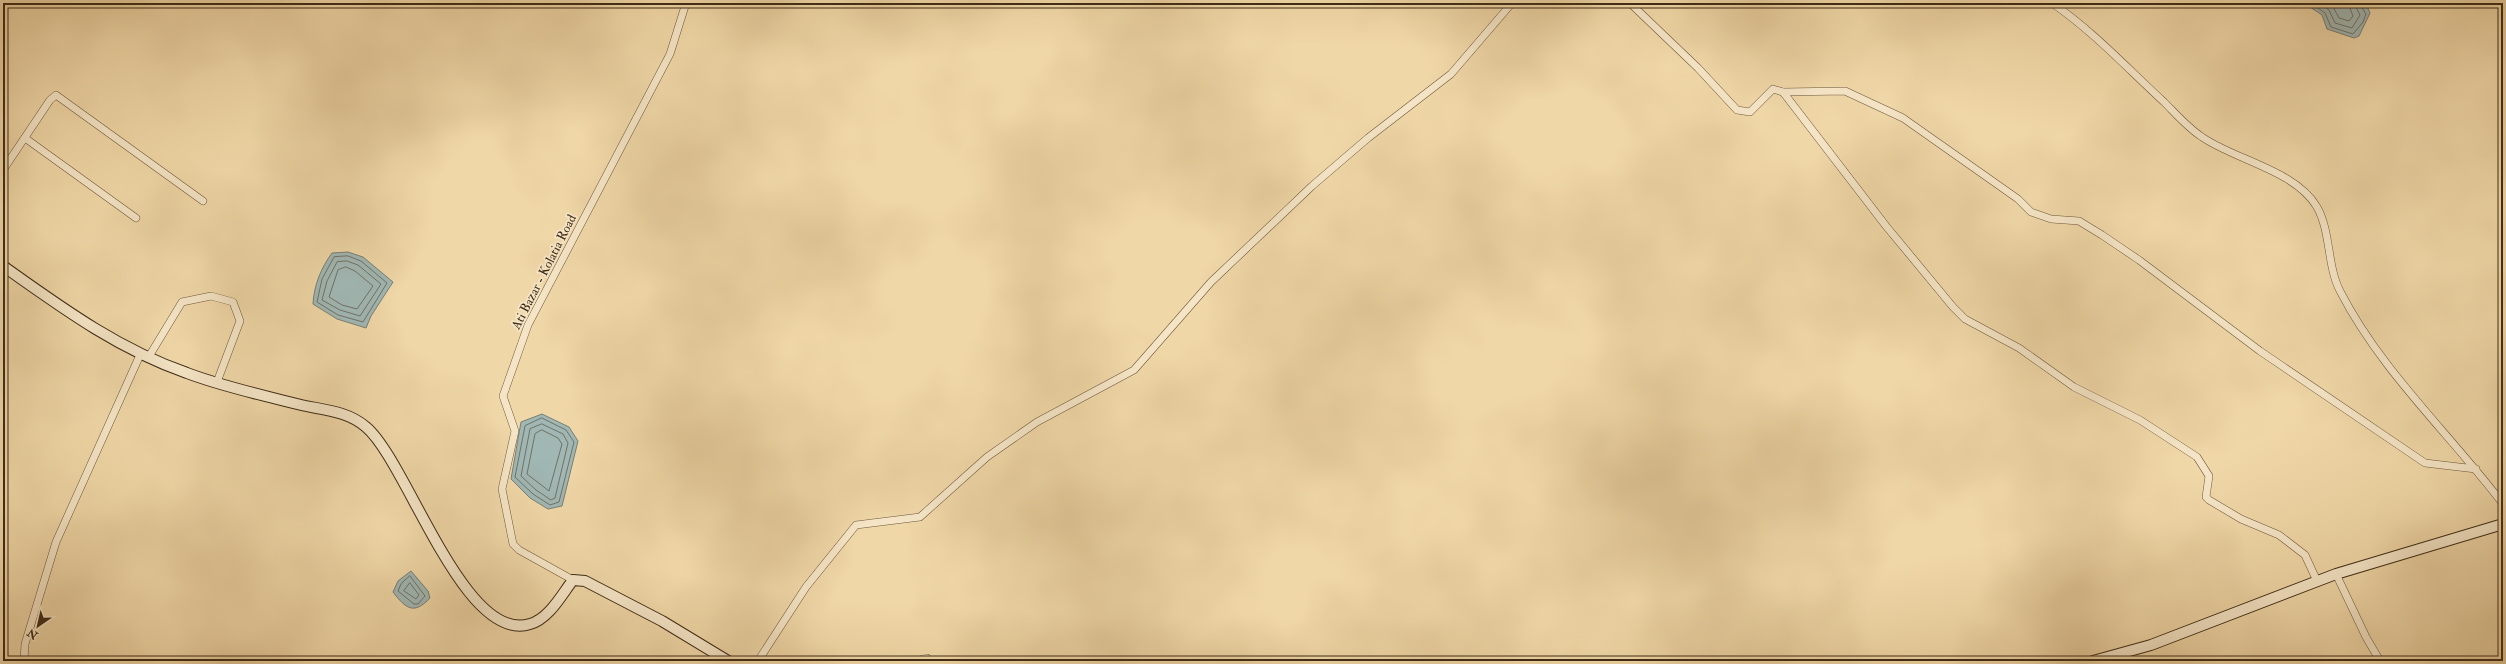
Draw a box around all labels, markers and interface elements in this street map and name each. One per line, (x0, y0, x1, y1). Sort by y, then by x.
street label: Ati Bazar - Kolatia Road (508, 211, 580, 333)
north arrow (18, 606, 58, 646)
text: N (24, 625, 41, 643)

